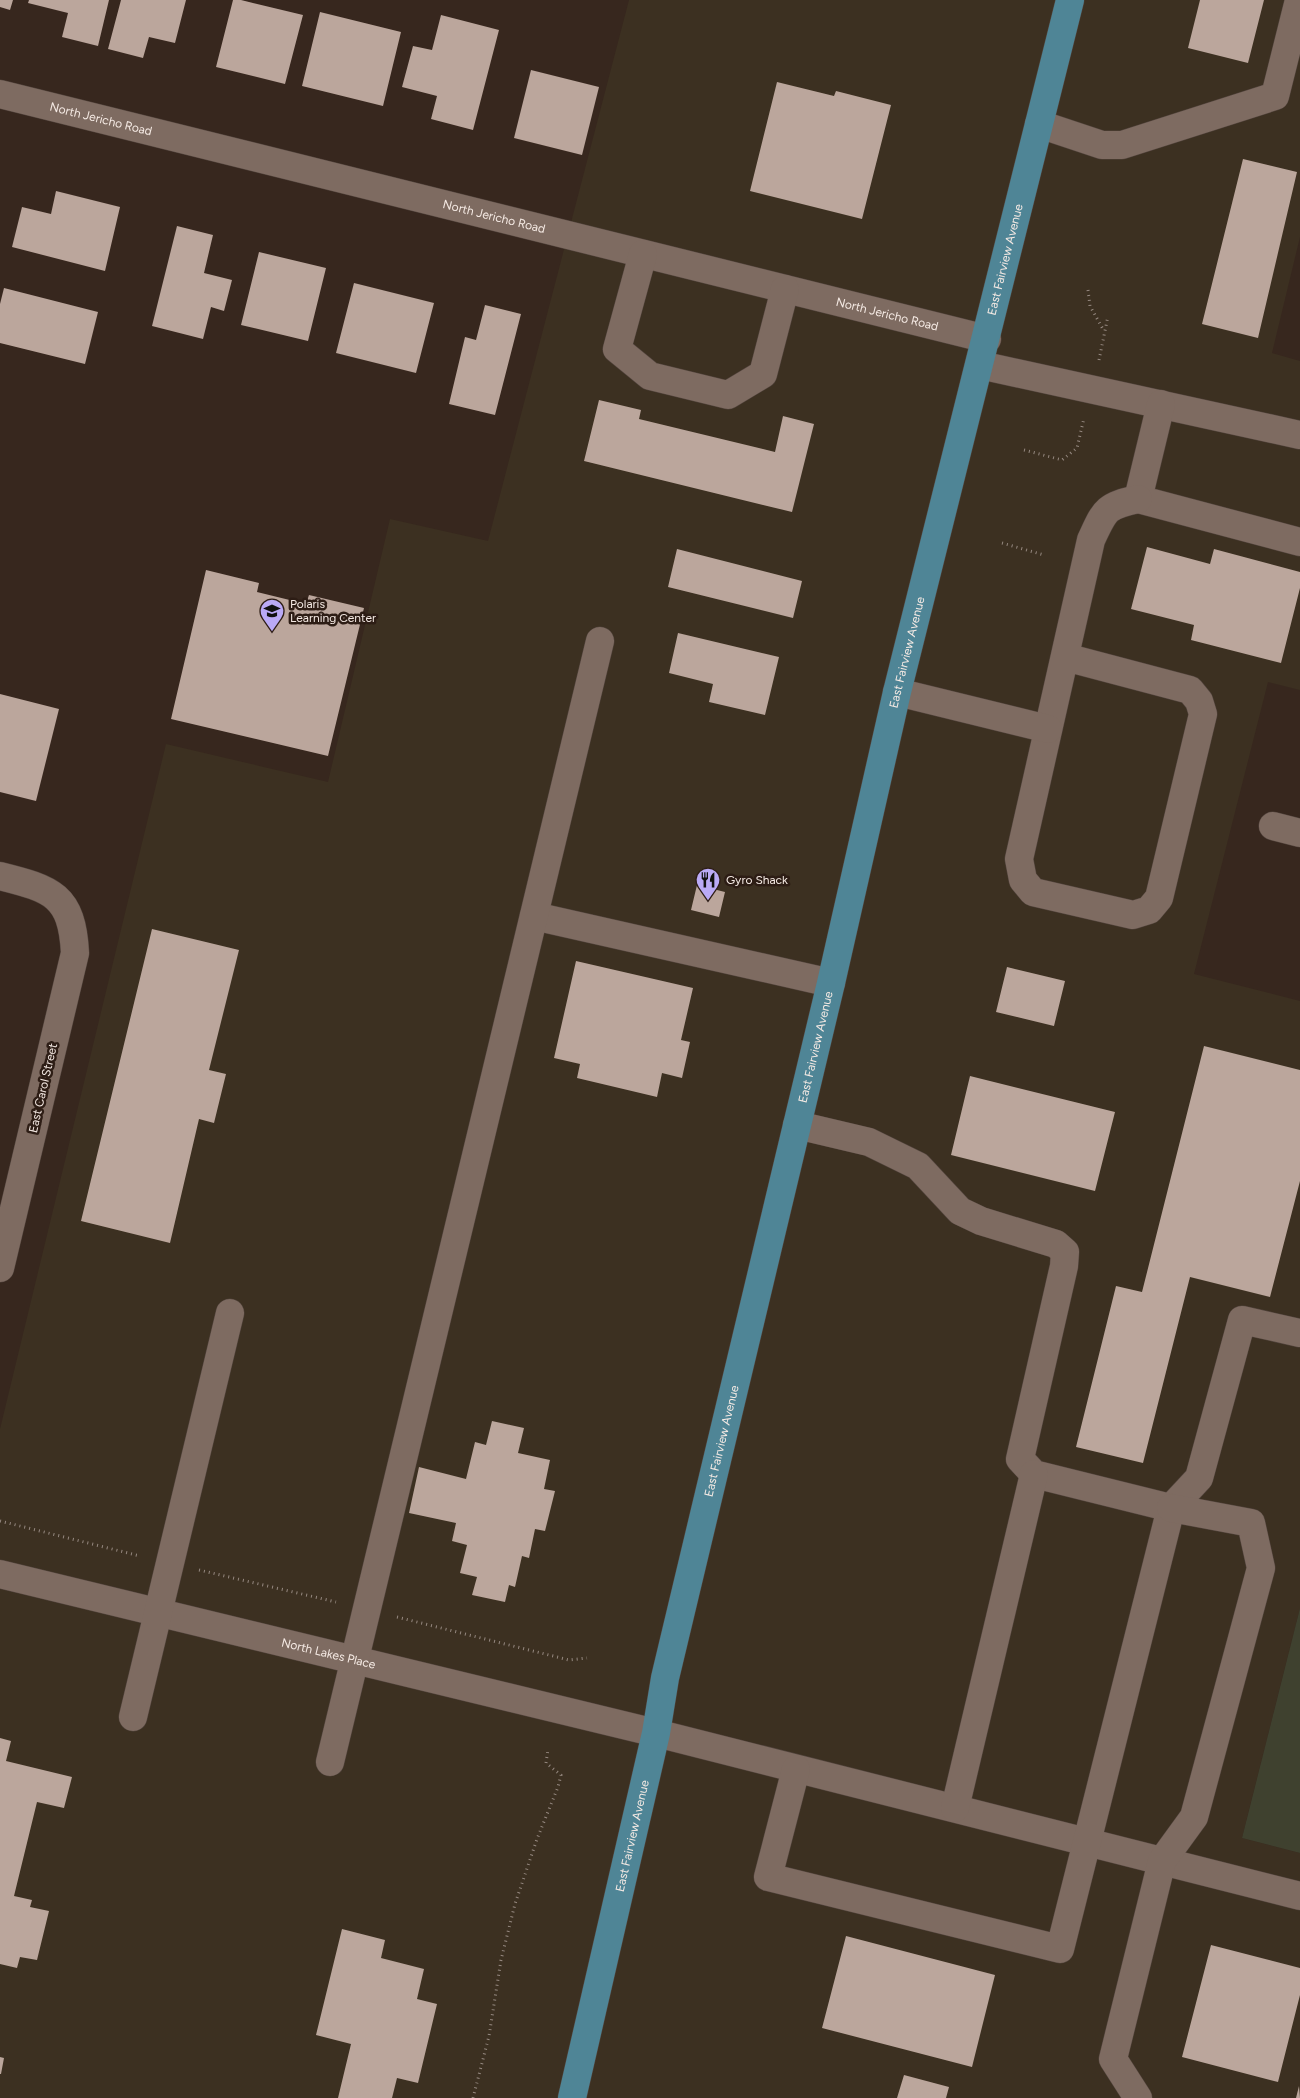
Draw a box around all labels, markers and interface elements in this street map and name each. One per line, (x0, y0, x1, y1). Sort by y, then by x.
street label: North Jericho Road (48, 100, 154, 138)
street label: North Jericho Road (441, 197, 547, 236)
street label: East Fairview Avenue (984, 202, 1026, 317)
street label: North Jericho Road (834, 295, 940, 334)
street label: East Fairview Avenue (887, 595, 928, 709)
place label: Polaris Learning Center (290, 597, 376, 625)
school or university icon: Polaris Learning Center (259, 598, 285, 632)
restaurant icon: Gyro Shack (695, 867, 721, 901)
place label: Gyro Shack (726, 873, 788, 887)
street label: East Fairview Avenue (796, 989, 836, 1104)
street label: East Carol Street (26, 1041, 60, 1134)
street label: East Fairview Avenue (702, 1383, 742, 1498)
street label: North Lakes Place (280, 1635, 377, 1672)
street label: East Fairview Avenue (613, 1778, 652, 1893)

